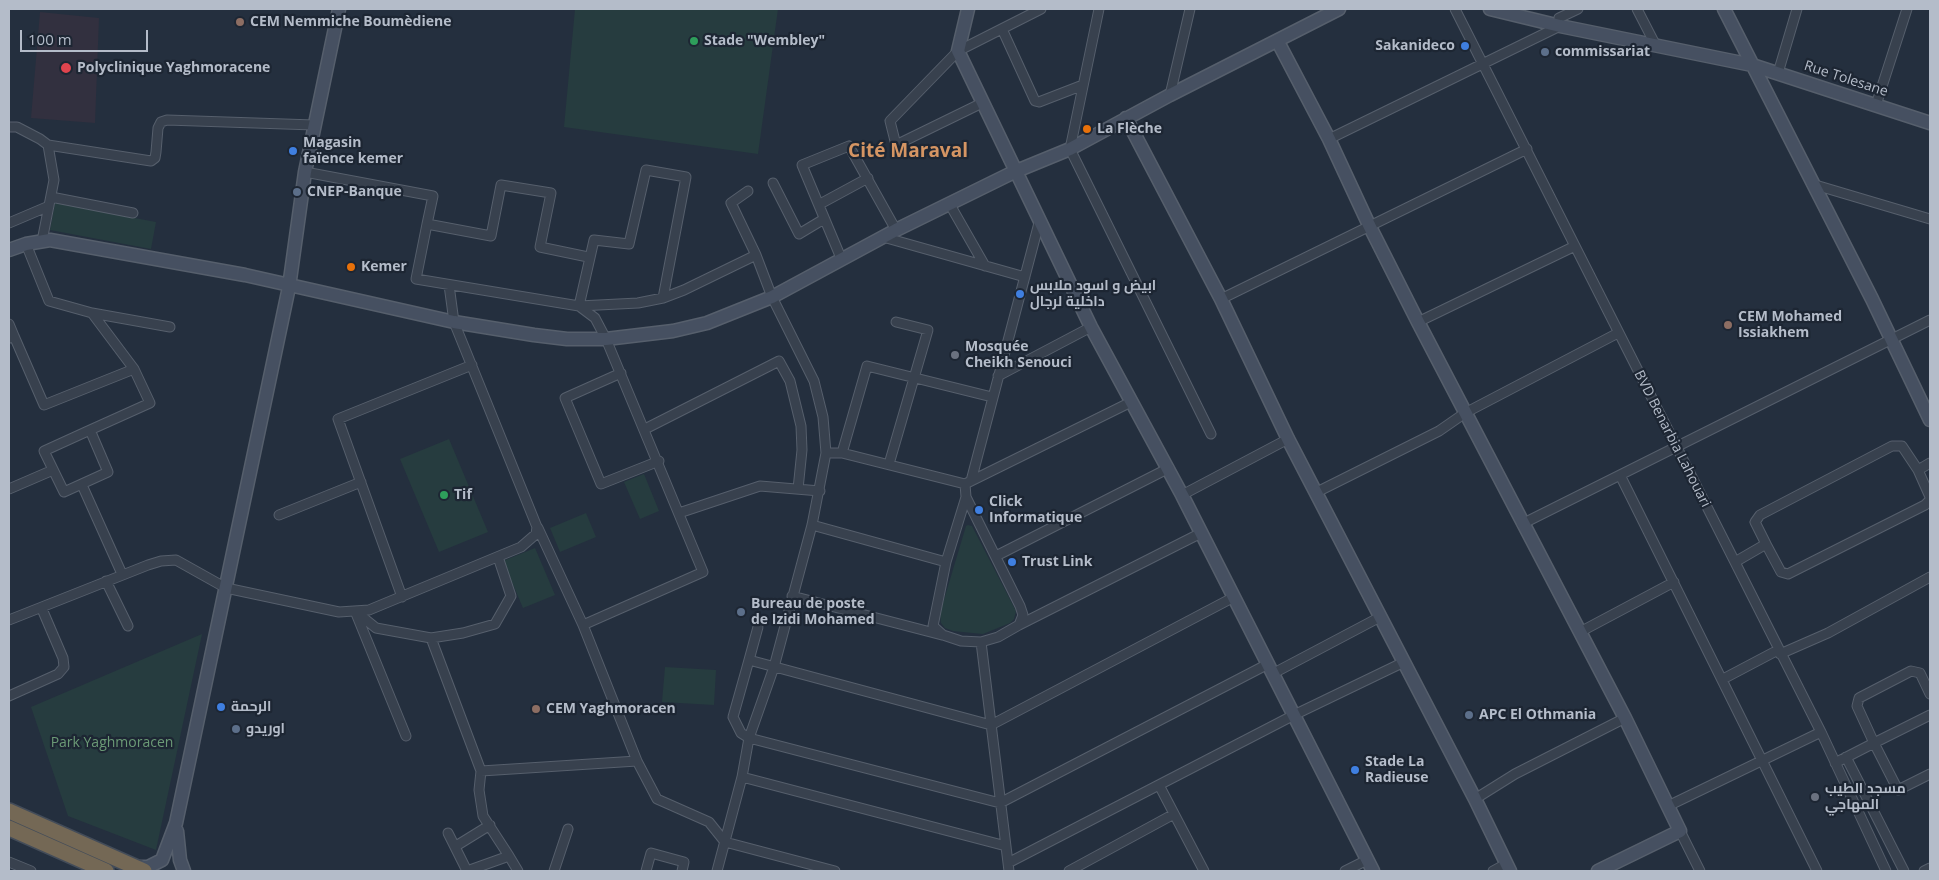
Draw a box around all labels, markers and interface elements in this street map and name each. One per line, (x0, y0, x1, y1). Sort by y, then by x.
place label: CEM Nemmiche Boumèdiene (250, 14, 451, 30)
marker: CEM Nemmiche Boumèdiene (234, 16, 246, 28)
scale bar (22, 20, 150, 52)
text: 100 m (28, 29, 72, 49)
place label: Stade "Wembley" (704, 33, 825, 49)
marker: Stade "Wembley" (688, 35, 700, 47)
place label: Sakanideco (1375, 38, 1455, 54)
marker: Sakanideco (1459, 40, 1471, 52)
place label: commissariat (1555, 44, 1650, 60)
marker: commissariat (1539, 46, 1551, 58)
street label: Rue Tolesane (1802, 58, 1890, 100)
place label: Polyclinique Yaghmoracene (77, 60, 270, 76)
marker: Polyclinique Yaghmoracene (59, 61, 73, 75)
place label: La Flèche (1097, 121, 1162, 137)
marker: La Flèche (1081, 123, 1093, 135)
place label: Magasin faïence kemer (303, 135, 403, 168)
district label: Cité Maraval (848, 141, 968, 163)
marker: Magasin faïence kemer (287, 145, 299, 157)
place label: CNEP-Banque (307, 184, 402, 200)
marker: CNEP-Banque (291, 186, 303, 198)
place label: Kemer (361, 259, 407, 275)
marker: Kemer (345, 261, 357, 273)
place label: ابيض و اسود ملابس داخلية لرجال (1030, 278, 1156, 310)
marker: ابيض و اسود ملابس داخلية لرجال (1014, 288, 1026, 300)
place label: CEM Mohamed Issiakhem (1738, 309, 1842, 342)
marker: CEM Mohamed Issiakhem (1722, 319, 1734, 331)
place label: Mosquée Cheikh Senouci (965, 339, 1072, 372)
marker: Mosquée Cheikh Senouci (949, 349, 961, 361)
street label: BVD Benarbia Lahouari (1630, 368, 1714, 510)
place label: Tif (454, 487, 472, 503)
marker: Tif (438, 489, 450, 501)
place label: Click Informatique (989, 494, 1082, 526)
marker: Click Informatique (973, 504, 985, 516)
place label: Trust Link (1022, 554, 1092, 570)
marker: Trust Link (1006, 556, 1018, 568)
place label: Bureau de poste de Izidi Mohamed (751, 596, 875, 628)
marker: Bureau de poste de Izidi Mohamed (735, 606, 747, 618)
place label: الرحمة (231, 699, 271, 715)
marker: الرحمة (215, 701, 227, 713)
place label: CEM Yaghmoracen (546, 701, 676, 717)
marker: CEM Yaghmoracen (530, 703, 542, 715)
place label: APC El Othmania (1479, 707, 1596, 723)
marker: APC El Othmania (1463, 709, 1475, 721)
place label: اوريدو (246, 721, 285, 737)
marker: اوريدو (230, 723, 242, 735)
park label: Park Yaghmoracen (51, 735, 173, 751)
place label: Stade La Radieuse (1365, 754, 1429, 786)
marker: Stade La Radieuse (1349, 764, 1361, 776)
place label: مسجد الطيب المهاجي (1825, 781, 1906, 814)
marker: مسجد الطيب المهاجي (1809, 791, 1821, 803)

